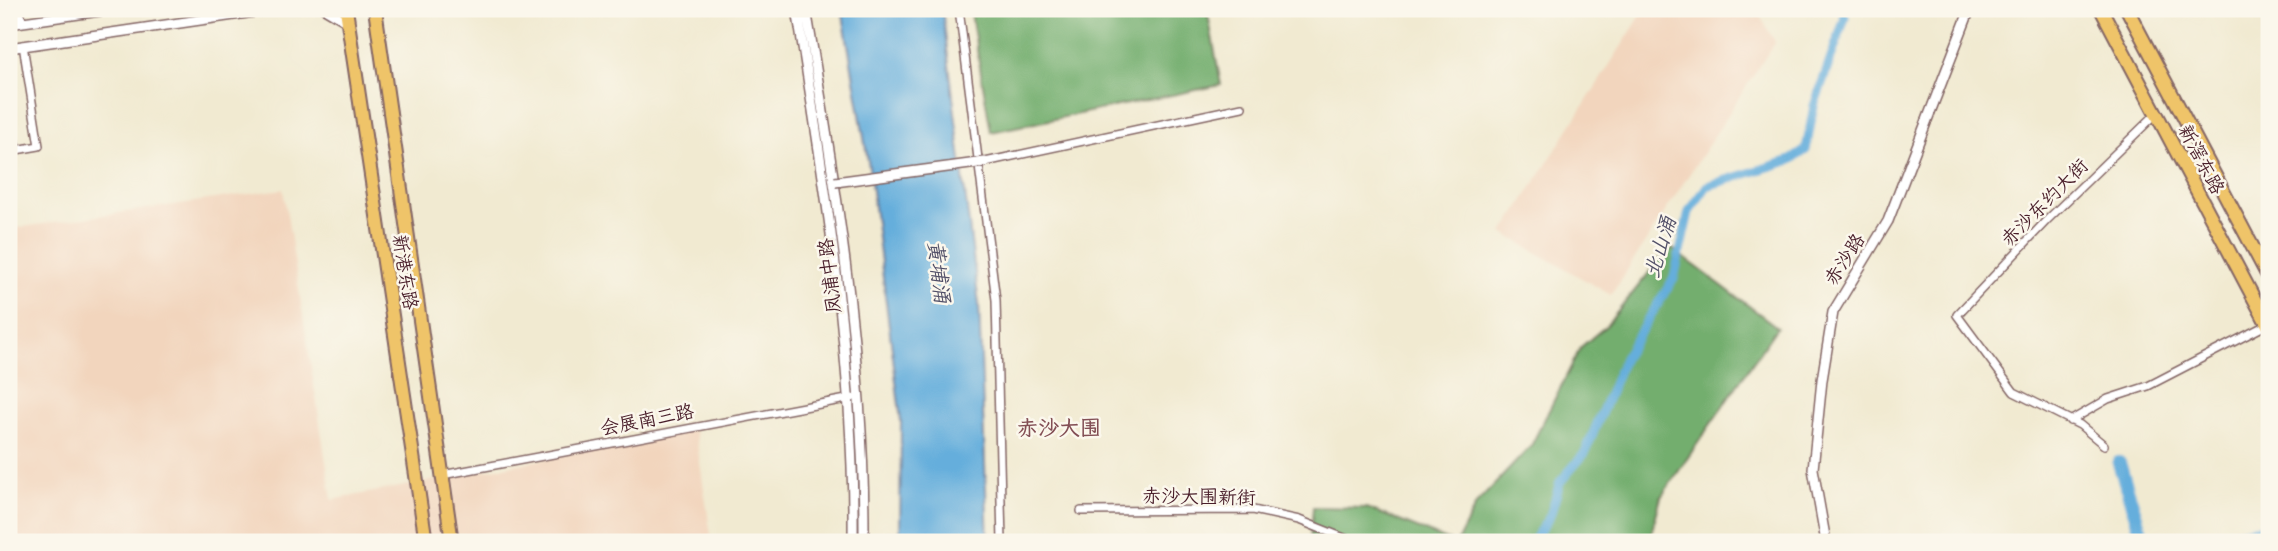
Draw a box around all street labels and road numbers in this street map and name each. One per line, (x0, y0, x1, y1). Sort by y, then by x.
street label: 新滘东路 (2174, 119, 2231, 198)
street label: 赤沙东约大街 (1994, 152, 2093, 251)
street label: 赤沙路 (1818, 228, 1870, 289)
street label: 新港东路 (388, 232, 425, 311)
street label: 凤浦中路 (811, 237, 846, 315)
street label: 会展南三路 (598, 397, 696, 440)
street label: 赤沙大围新街 (1142, 482, 1256, 509)

